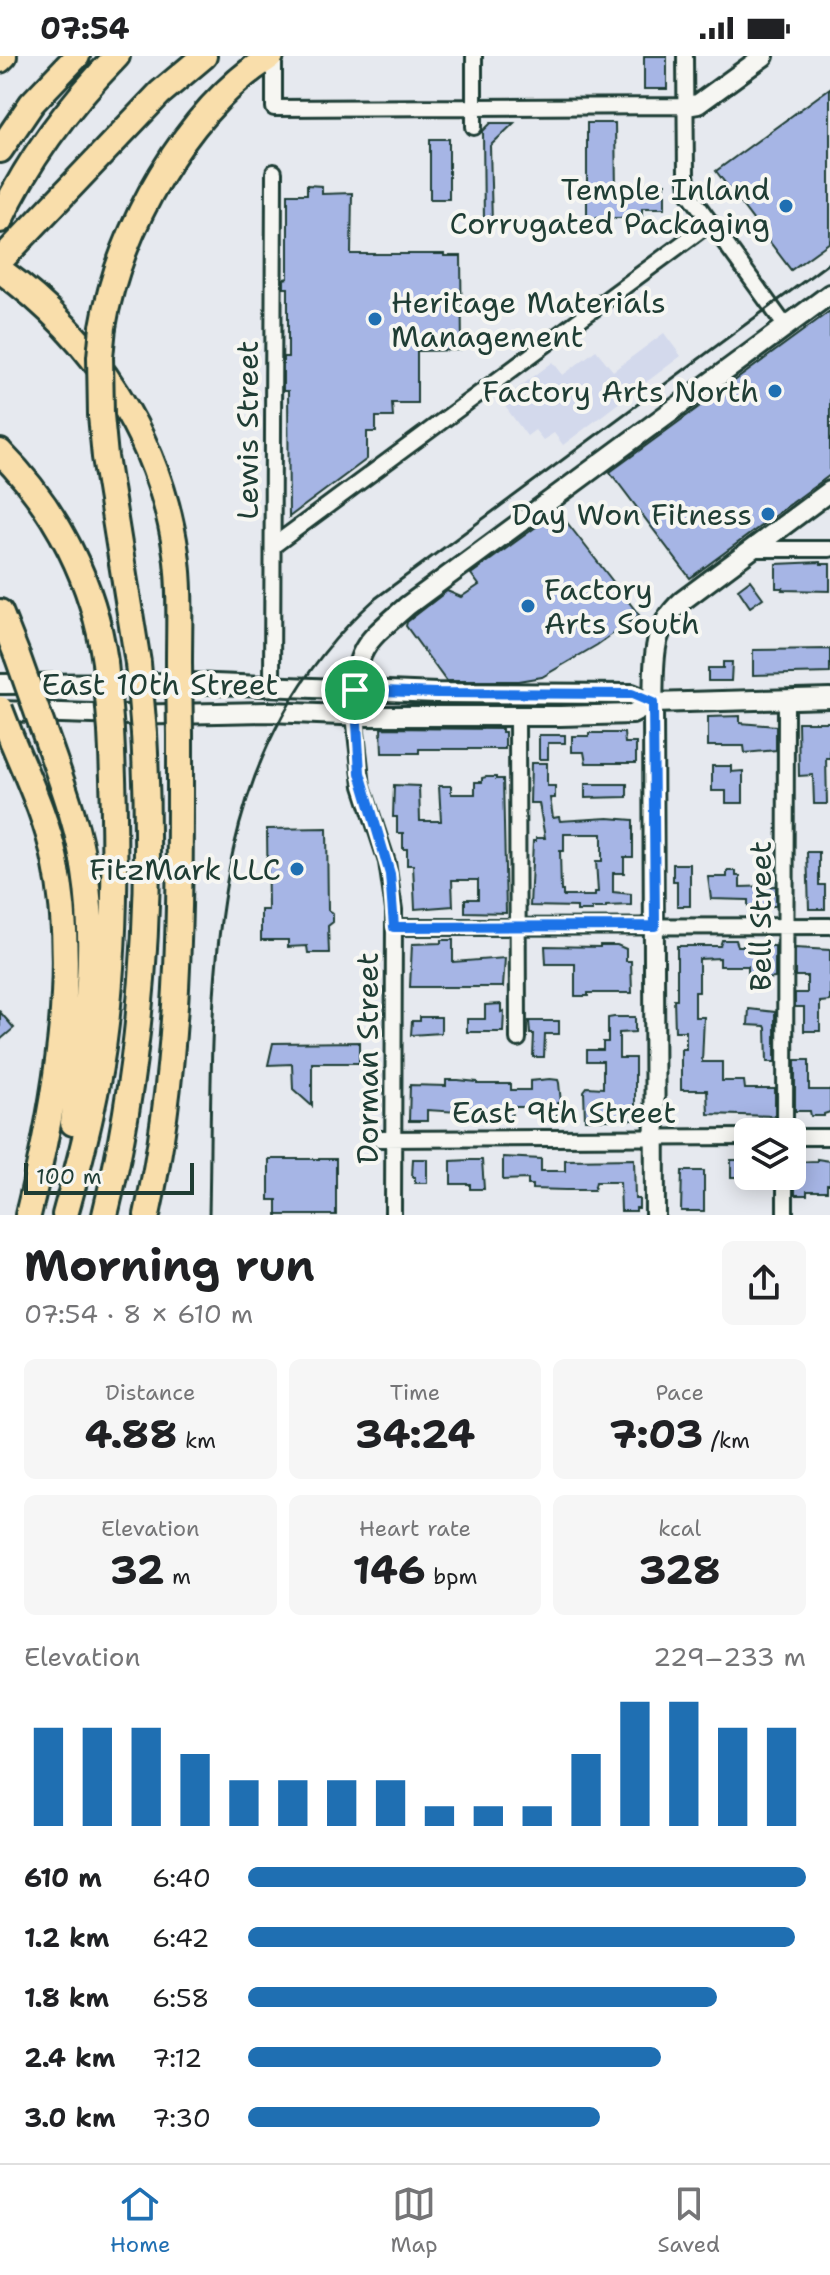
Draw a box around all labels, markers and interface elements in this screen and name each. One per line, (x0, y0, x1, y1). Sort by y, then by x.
text: 07:54 (40, 8, 130, 49)
place label: Temple Inland Corrugated Packaging (450, 169, 770, 244)
marker: Temple Inland Corrugated Packaging (777, 197, 795, 215)
place label: Heritage Materials Management (391, 282, 666, 357)
marker: Heritage Materials Management (366, 310, 384, 328)
street label: Lewis Street (227, 340, 268, 520)
place label: Factory Arts North (482, 371, 759, 412)
marker: Factory Arts North (766, 382, 784, 400)
place label: Day Won Fitness (512, 494, 752, 535)
marker: Day Won Fitness (759, 505, 777, 523)
place label: Factory Arts South (544, 569, 700, 644)
marker: Factory Arts South (519, 597, 537, 615)
pin (321, 656, 389, 724)
street label: East 10th Street (42, 664, 278, 705)
icon: arrive (333, 668, 377, 712)
street label: Bell Street (740, 841, 781, 991)
place label: FitzMark LLC (89, 849, 281, 890)
marker: FitzMark LLC (288, 860, 306, 878)
street label: Dorman Street (347, 952, 388, 1164)
street label: East 9th Street (452, 1092, 676, 1133)
map controls (734, 1118, 806, 1190)
button: layers (734, 1118, 806, 1190)
scale bar (24, 1159, 194, 1195)
text: 100 m (36, 1162, 102, 1191)
text: Morning run (24, 1236, 315, 1295)
button: share (722, 1241, 806, 1325)
text: 07:54 · 8 × 610 m (24, 1296, 253, 1331)
text: Distance (105, 1378, 195, 1407)
text: Time (390, 1378, 440, 1407)
text: Pace (655, 1378, 704, 1407)
text: 4.88 (85, 1407, 177, 1461)
text: 34:24 (355, 1407, 475, 1461)
text: 7:03 (609, 1407, 703, 1461)
text: km (177, 1426, 216, 1455)
text: /km (703, 1426, 750, 1455)
text: Elevation (101, 1514, 200, 1543)
text: Heart rate (359, 1514, 471, 1543)
text: kcal (658, 1514, 701, 1543)
text: 32 (110, 1543, 164, 1597)
text: 146 (353, 1543, 426, 1597)
text: 328 (639, 1543, 721, 1597)
text: m (164, 1562, 191, 1591)
text: bpm (426, 1562, 477, 1591)
text: Elevation (24, 1639, 140, 1674)
text: 229–233 m (653, 1639, 806, 1674)
text: 610 m (24, 1860, 102, 1895)
text: 6:40 (152, 1860, 211, 1895)
text: 1.2 km (24, 1920, 109, 1955)
text: 6:42 (152, 1920, 209, 1955)
text: 1.8 km (24, 1980, 109, 2015)
text: 6:58 (152, 1980, 209, 2015)
text: 2.4 km (24, 2040, 115, 2075)
text: 7:12 (152, 2040, 202, 2075)
text: 3.0 km (24, 2100, 116, 2135)
text: 7:30 (152, 2100, 211, 2135)
tab: Home (110, 2182, 170, 2259)
tab: Map (390, 2182, 438, 2259)
tab: Saved (658, 2182, 720, 2259)

